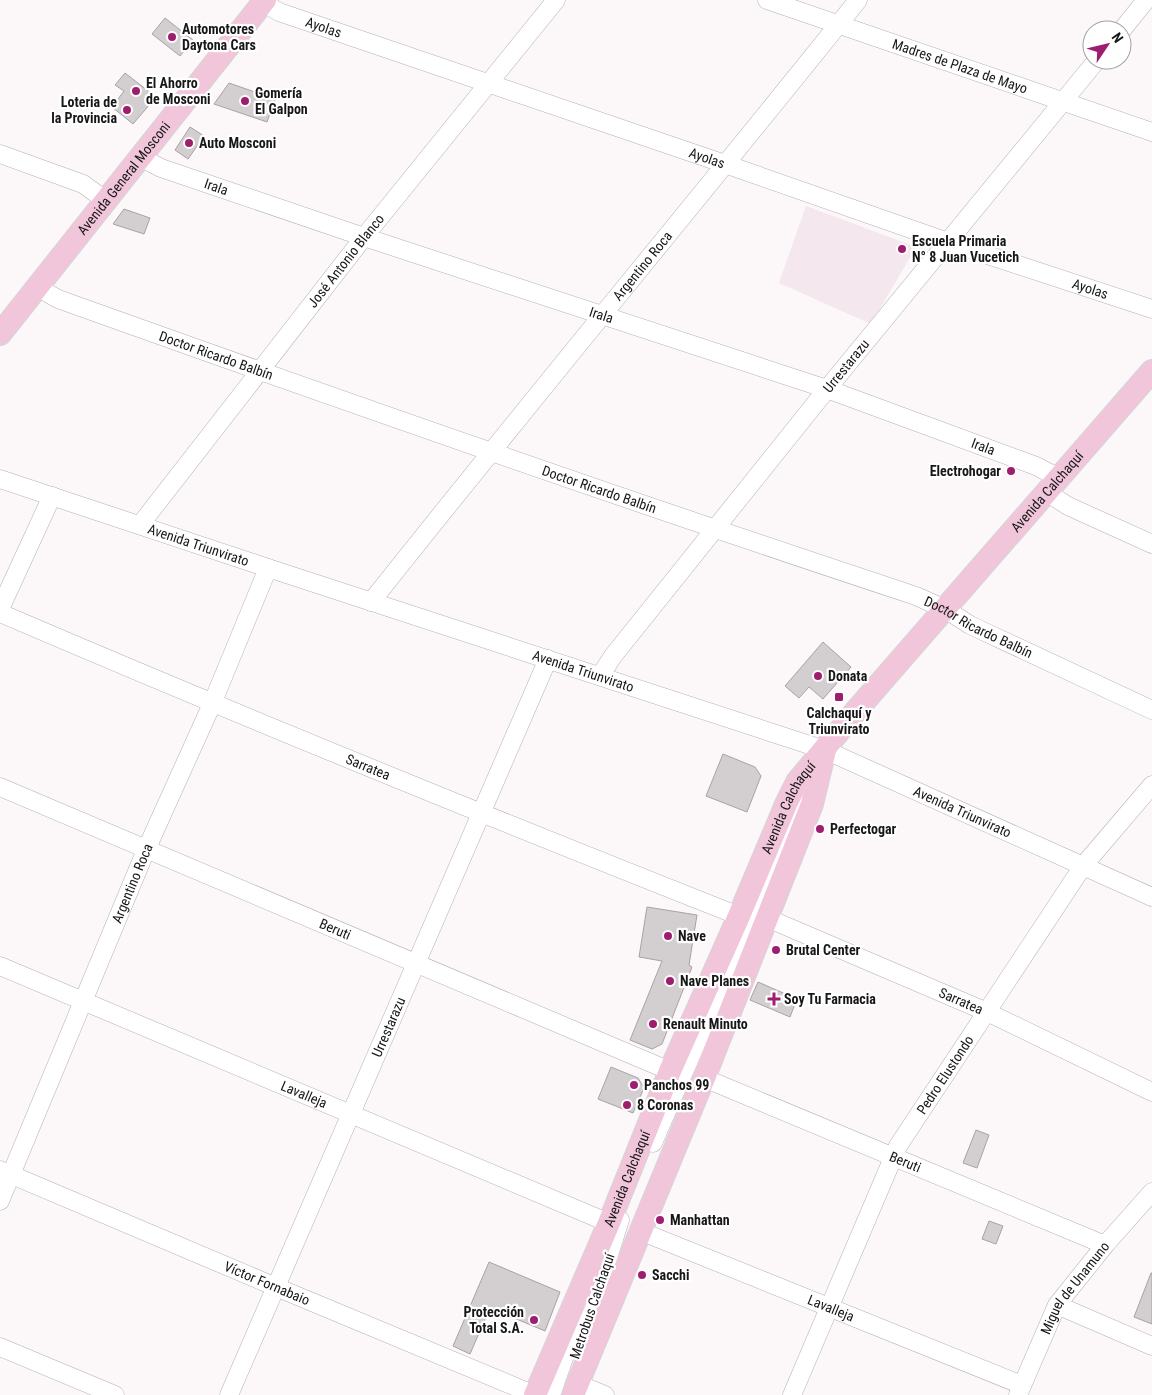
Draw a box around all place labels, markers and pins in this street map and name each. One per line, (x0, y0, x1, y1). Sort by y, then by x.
place label: Automotores Daytona Cars (182, 21, 256, 53)
marker: Automotores Daytona Cars (166, 31, 178, 43)
place label: El Ahorro de Mosconi (146, 75, 211, 107)
marker: El Ahorro de Mosconi (130, 85, 142, 97)
place label: Gomería El Galpon (255, 85, 308, 117)
place label: Loteria de la Provincia (51, 94, 117, 126)
marker: Gomería El Galpon (239, 95, 251, 107)
marker: Loteria de la Provincia (121, 104, 133, 116)
place label: Auto Mosconi (199, 135, 276, 151)
marker: Auto Mosconi (183, 137, 195, 149)
place label: Escuela Primaria N° 8 Juan Vucetich (912, 233, 1019, 265)
marker: Escuela Primaria N° 8 Juan Vucetich (896, 243, 908, 255)
place label: Electrohogar (930, 463, 1001, 479)
marker: Electrohogar (1005, 465, 1017, 477)
place label: Donata (828, 668, 868, 684)
marker: Donata (812, 670, 824, 682)
marker: Calchaquí y Triunvirato (833, 691, 845, 703)
place label: Calchaquí y Triunvirato (807, 705, 872, 737)
place label: Perfectogar (830, 821, 897, 837)
marker: Perfectogar (814, 823, 826, 835)
place label: Nave (678, 928, 706, 944)
marker: Nave (662, 930, 674, 942)
place label: Brutal Center (786, 942, 861, 958)
marker: Brutal Center (770, 944, 782, 956)
place label: Nave Planes (680, 973, 749, 989)
marker: Nave Planes (664, 975, 676, 987)
place label: Soy Tu Farmacia (784, 991, 876, 1007)
marker: Soy Tu Farmacia (768, 993, 780, 1005)
place label: Renault Minuto (663, 1016, 748, 1032)
marker: Renault Minuto (647, 1018, 659, 1030)
place label: Panchos 99 (644, 1077, 709, 1093)
marker: Panchos 99 (628, 1079, 640, 1091)
place label: 8 Coronas (637, 1097, 693, 1113)
marker: 8 Coronas (621, 1099, 633, 1111)
place label: Manhattan (670, 1212, 730, 1228)
marker: Manhattan (654, 1214, 666, 1226)
place label: Sacchi (652, 1267, 689, 1283)
marker: Sacchi (636, 1269, 648, 1281)
place label: Protección Total S.A. (463, 1304, 524, 1336)
marker: Protección Total S.A. (528, 1314, 540, 1326)

